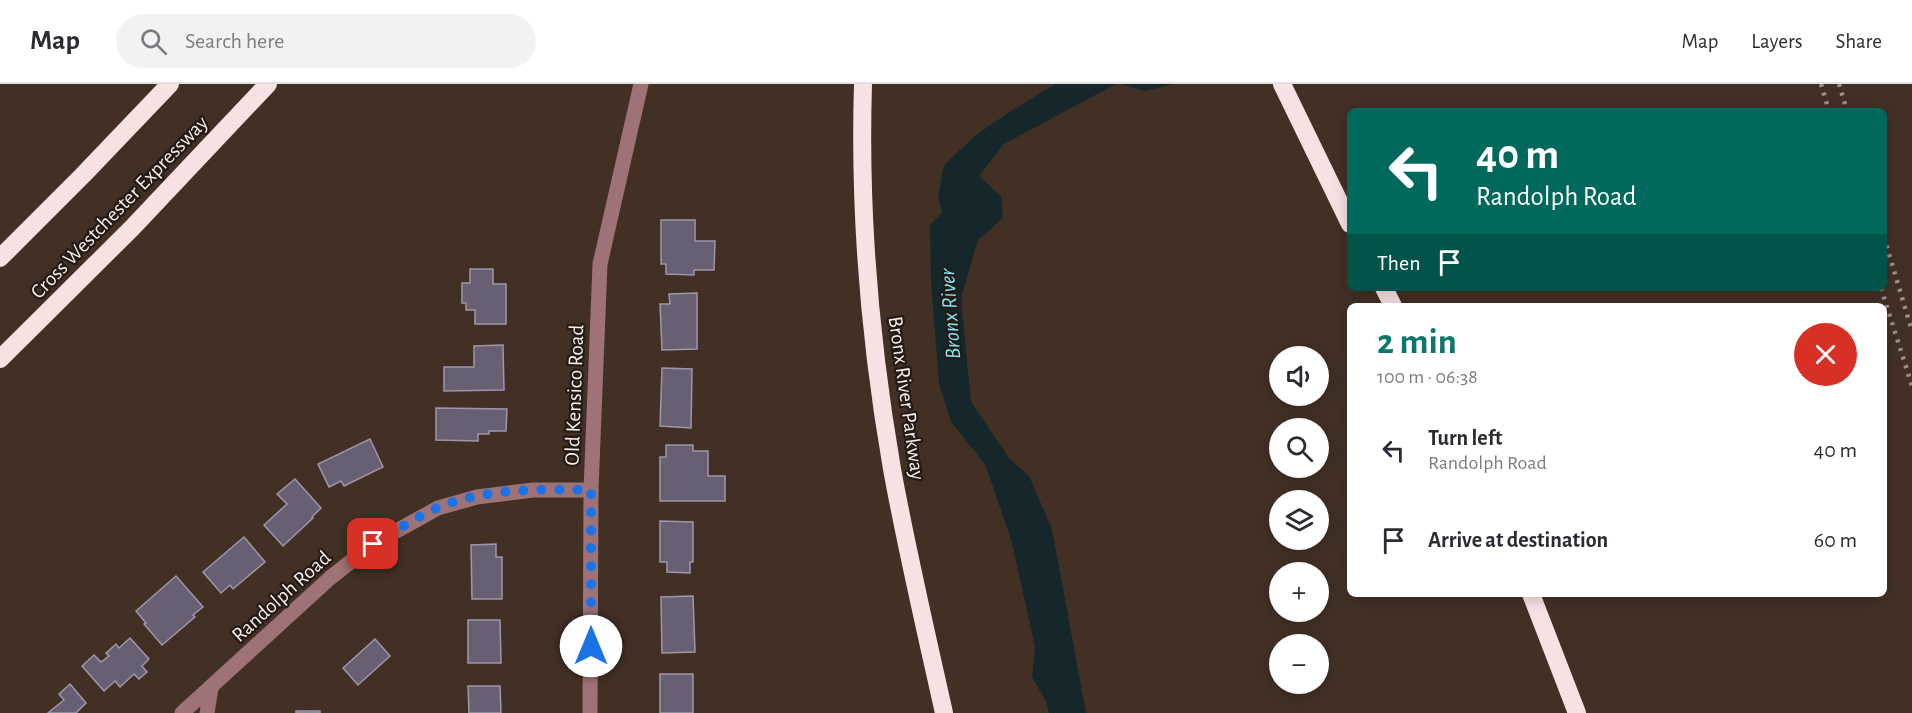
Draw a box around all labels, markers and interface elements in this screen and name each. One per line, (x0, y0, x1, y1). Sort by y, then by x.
search box (116, 14, 536, 68)
icon: search (137, 25, 170, 58)
text: Map (30, 27, 80, 55)
text: Search here (185, 30, 284, 52)
text: Map (1682, 31, 1718, 52)
text: Layers (1751, 31, 1802, 52)
text: Share (1835, 31, 1882, 52)
street label: Cross Westchester Expressway (27, 112, 212, 303)
icon: left (1377, 132, 1455, 210)
text: 40 m (1476, 134, 1559, 176)
text: Randolph Road (1476, 183, 1636, 210)
icon: arrive (1433, 246, 1466, 279)
text: Then (1377, 252, 1421, 274)
water label: Bronx River (936, 267, 964, 360)
street label: Bronx River Parkway (885, 315, 928, 481)
button: close (1794, 323, 1857, 386)
street label: Old Kensico Road (562, 324, 587, 466)
text: 2 min (1377, 324, 1457, 360)
map controls (1269, 346, 1329, 694)
button: sound (1269, 346, 1329, 406)
text: 100 m · 06:38 (1377, 367, 1478, 387)
button: search (1269, 418, 1329, 478)
text: Turn left (1428, 427, 1502, 449)
icon: left (1377, 434, 1410, 467)
text: 40 m (1814, 439, 1857, 461)
text: Randolph Road (1428, 453, 1547, 473)
button: layers (1269, 490, 1329, 550)
pin (347, 518, 398, 569)
icon: arrive (1377, 524, 1410, 557)
icon: arrive (356, 527, 389, 560)
text: Arrive at destination (1428, 529, 1608, 551)
text: 60 m (1814, 529, 1857, 551)
street label: Randolph Road (228, 547, 335, 646)
button: + (1269, 562, 1329, 622)
position arrow (559, 614, 623, 678)
button: − (1269, 634, 1329, 694)

